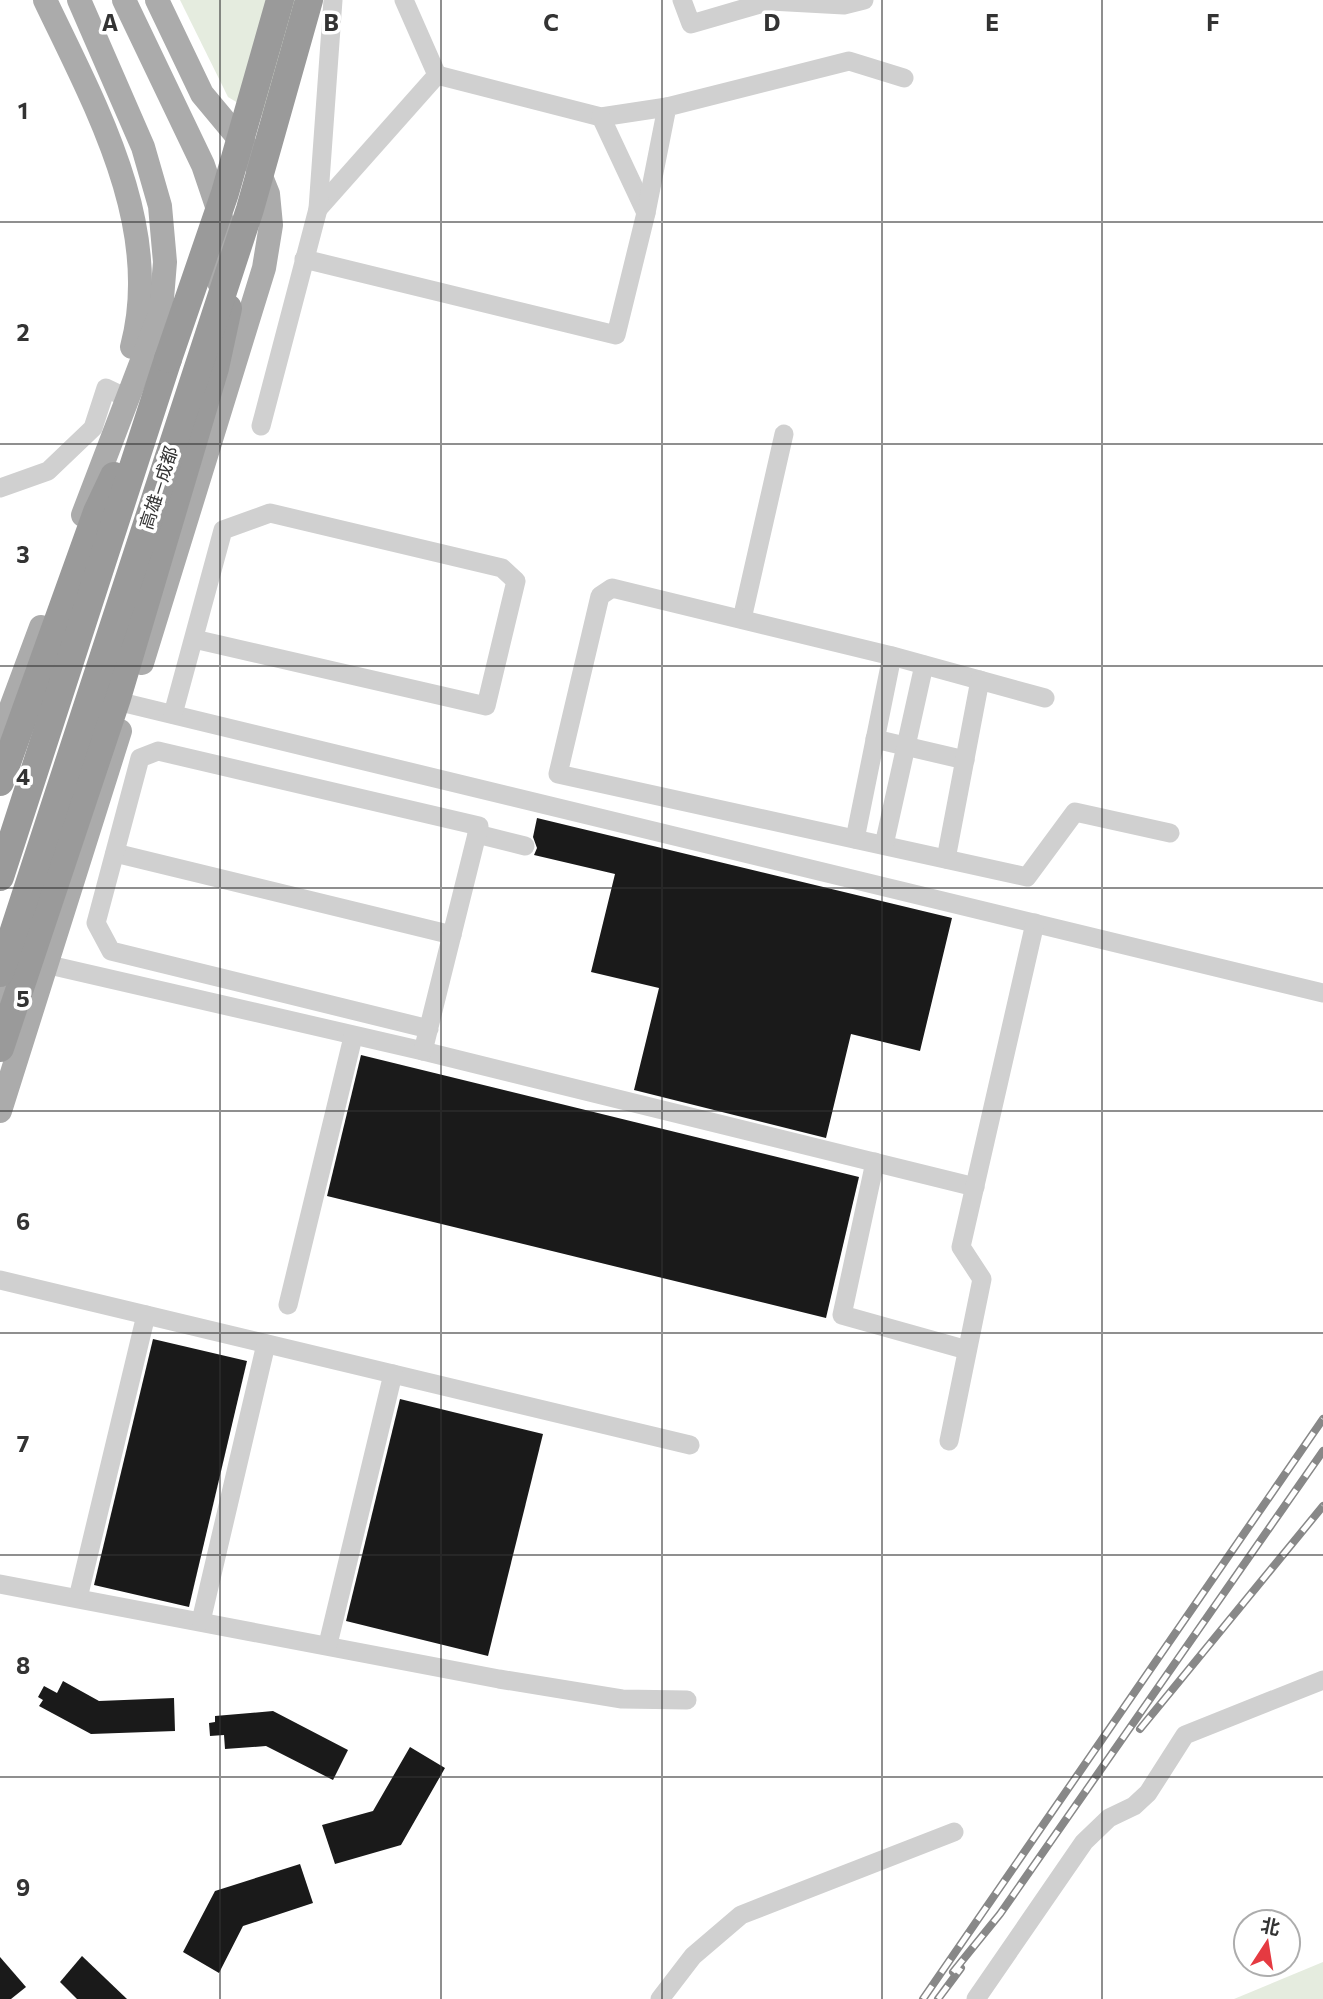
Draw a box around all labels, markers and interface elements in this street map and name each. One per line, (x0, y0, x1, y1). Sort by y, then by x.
text: A (102, 8, 119, 36)
text: B (323, 8, 339, 36)
text: C (543, 8, 559, 36)
text: D (764, 8, 781, 36)
text: E (985, 8, 999, 36)
text: F (1206, 8, 1220, 36)
text: 1 (18, 96, 28, 124)
text: 2 (16, 318, 30, 346)
street label: 高雄—成都 (134, 443, 182, 532)
text: 3 (16, 540, 30, 568)
text: 4 (16, 762, 30, 790)
text: 5 (16, 984, 30, 1012)
text: 6 (16, 1207, 30, 1235)
text: 7 (17, 1429, 29, 1457)
text: 8 (16, 1651, 30, 1679)
text: 9 (16, 1873, 30, 1901)
north arrow (1232, 1908, 1302, 1978)
text: 北 (1259, 1913, 1282, 1939)

